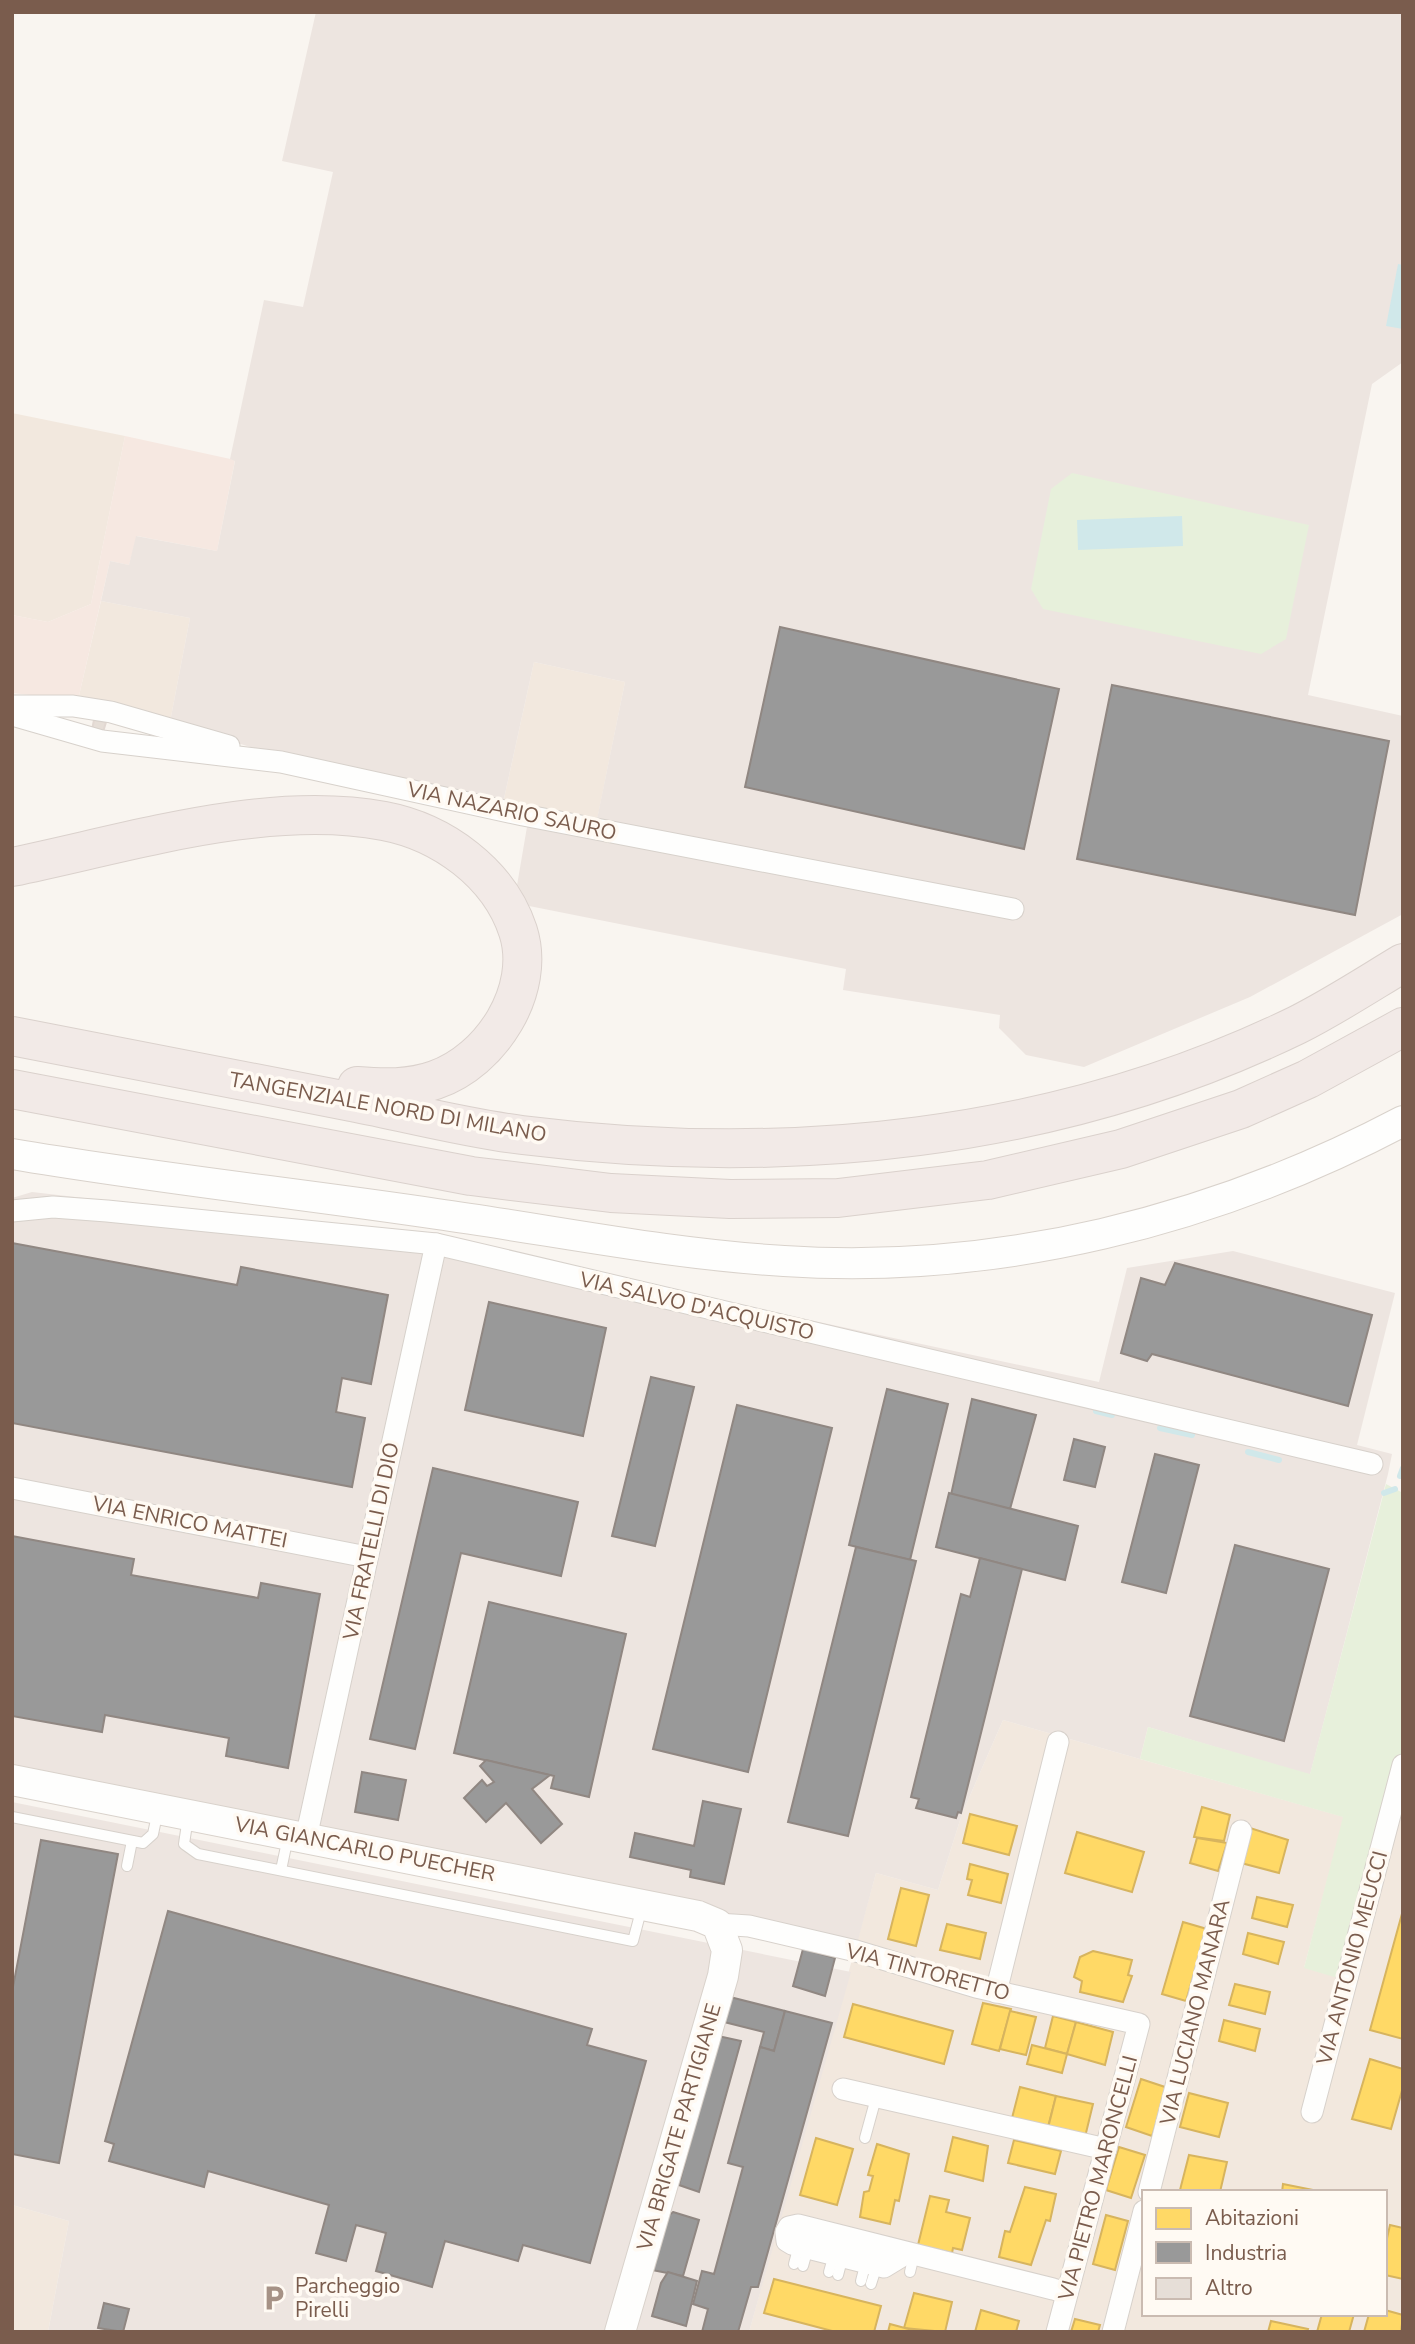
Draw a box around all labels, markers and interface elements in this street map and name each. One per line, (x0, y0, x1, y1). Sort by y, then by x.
street label: VIA NAZARIO SAURO (404, 775, 619, 847)
street label: TANGENZIALE NORD DI MILANO (227, 1065, 549, 1149)
street label: VIA SALVO D'ACQUISTO (576, 1265, 817, 1347)
street label: VIA FRATELLI DI DIO (336, 1440, 406, 1643)
street label: VIA ENRICO MATTEI (89, 1489, 290, 1555)
street label: VIA GIANCARLO PUECHER (232, 1810, 497, 1888)
street label: VIA ANTONIO MEUCCI (1310, 1848, 1394, 2069)
street label: VIA LUCIANO MANARA (1153, 1896, 1237, 2129)
street label: VIA TINTORETTO (842, 1936, 1013, 2007)
street label: VIA BRIGATE PARTIGIANE (630, 2000, 728, 2255)
street label: VIA PIETRO MARONCELLI (1052, 2052, 1144, 2305)
legend (1142, 2190, 1387, 2316)
text: Abitazioni (1205, 2204, 1299, 2232)
text: Industria (1205, 2239, 1287, 2267)
place label: Parcheggio Pirelli (295, 2272, 400, 2324)
text: Altro (1205, 2274, 1253, 2302)
parking icon: Parcheggio Pirelli (259, 2283, 289, 2313)

